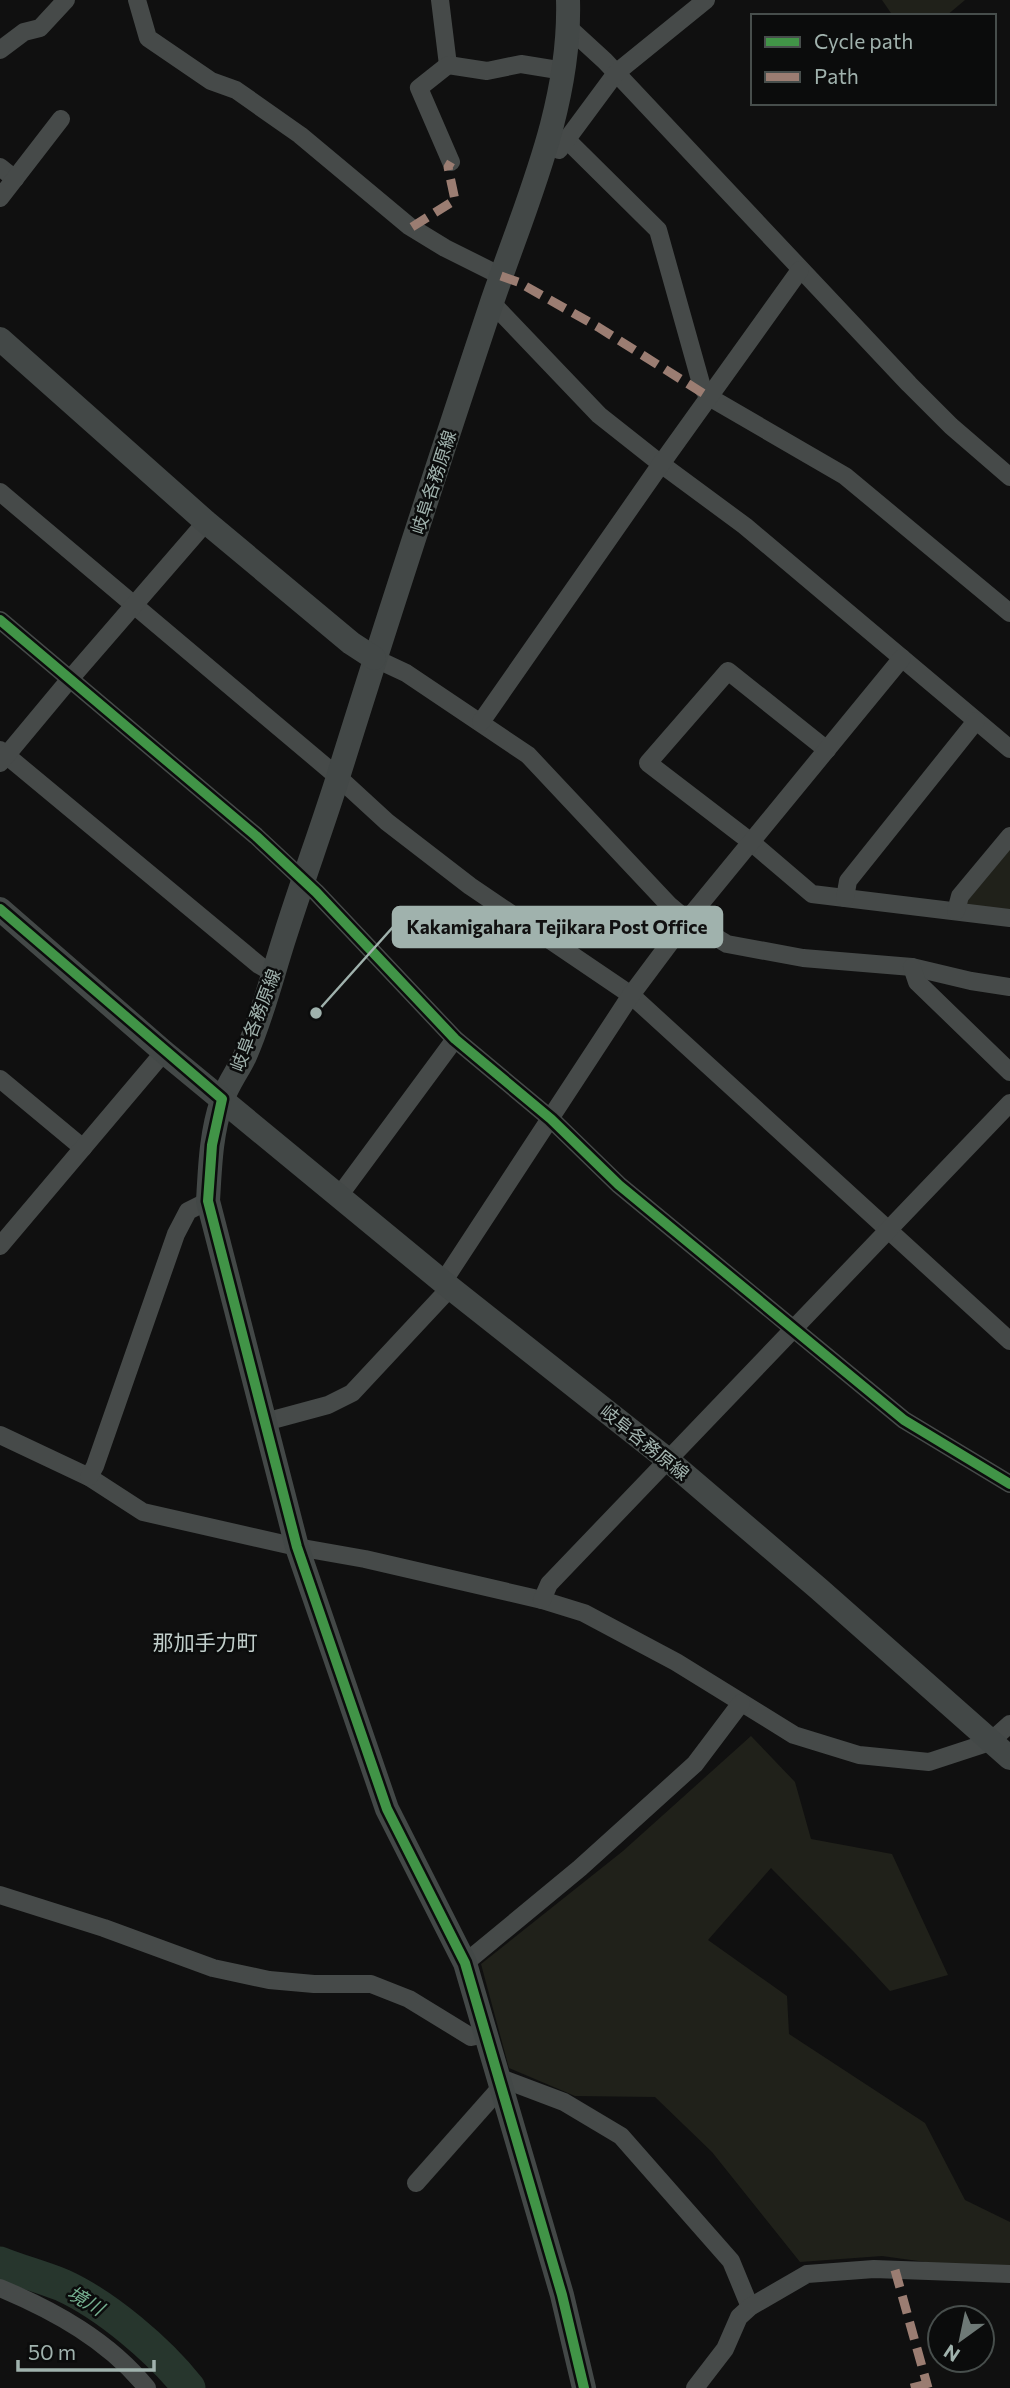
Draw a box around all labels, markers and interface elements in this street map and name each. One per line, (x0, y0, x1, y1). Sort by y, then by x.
legend (751, 14, 996, 105)
text: Cycle path (814, 28, 913, 53)
text: Path (814, 63, 859, 88)
street label: 岐阜各務原線 (406, 427, 460, 537)
callout: Kakamigahara Tejikara Post Office (393, 907, 722, 947)
text: Kakamigahara Tejikara Post Office (406, 915, 708, 938)
street label: 岐阜各務原線 (225, 966, 285, 1074)
street label: 岐阜各務原線 (596, 1399, 694, 1485)
district label: 那加手力町 (153, 1629, 258, 1654)
water label: 境川 (64, 2280, 110, 2321)
north arrow (926, 2304, 996, 2374)
scale bar (18, 2328, 154, 2372)
text: 50 m (28, 2339, 76, 2364)
text: N (939, 2340, 964, 2367)

